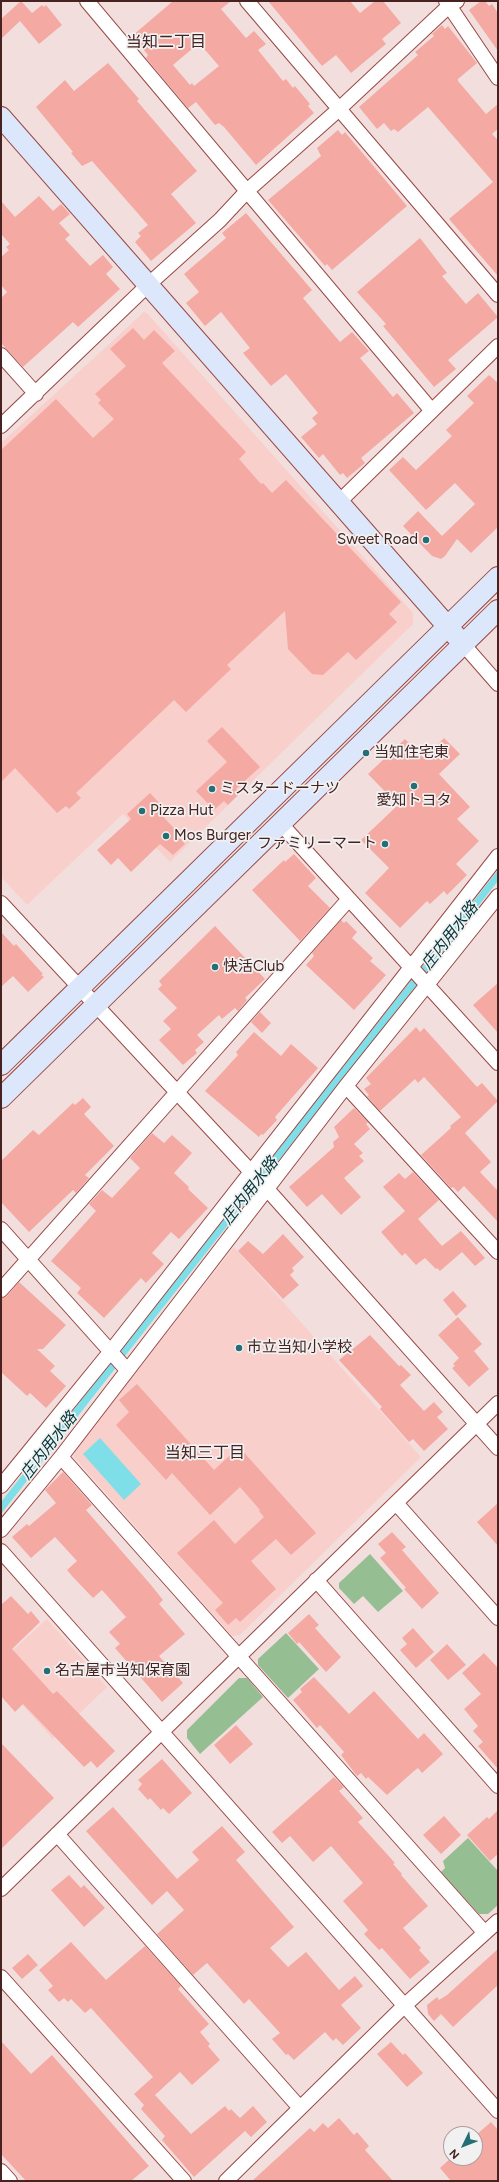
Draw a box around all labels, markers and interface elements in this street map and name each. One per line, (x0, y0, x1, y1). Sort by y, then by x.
district label: 当知二丁目 (126, 32, 206, 52)
place label: Sweet Road (337, 531, 418, 549)
marker: Sweet Road (421, 535, 431, 545)
place label: 当知住宅東 (374, 744, 449, 762)
marker: 当知住宅東 (361, 748, 371, 758)
place label: ミスタードーナツ (220, 780, 340, 798)
marker: 愛知トヨタ (409, 781, 419, 791)
marker: ミスタードーナツ (207, 784, 217, 794)
place label: 愛知トヨタ (377, 792, 451, 810)
place label: Pizza Hut (150, 802, 214, 820)
marker: Pizza Hut (137, 806, 147, 816)
place label: Mos Burger (174, 827, 251, 845)
marker: Mos Burger (161, 831, 171, 841)
place label: ファミリーマート (257, 835, 377, 853)
marker: ファミリーマート (380, 839, 390, 849)
water label: 庄内用水路 (418, 899, 482, 973)
place label: 快活Club (223, 958, 284, 976)
marker: 快活Club (210, 962, 220, 972)
water label: 庄内用水路 (218, 1154, 282, 1228)
place label: 市立当知小学校 (247, 1339, 352, 1357)
marker: 市立当知小学校 (234, 1343, 244, 1353)
water label: 庄内用水路 (17, 1409, 81, 1483)
district label: 当知三丁目 (165, 1443, 245, 1463)
place label: 名古屋市当知保育園 (55, 1662, 190, 1680)
marker: 名古屋市当知保育園 (42, 1666, 52, 1676)
north arrow (443, 2126, 483, 2166)
text: N (447, 2146, 462, 2161)

